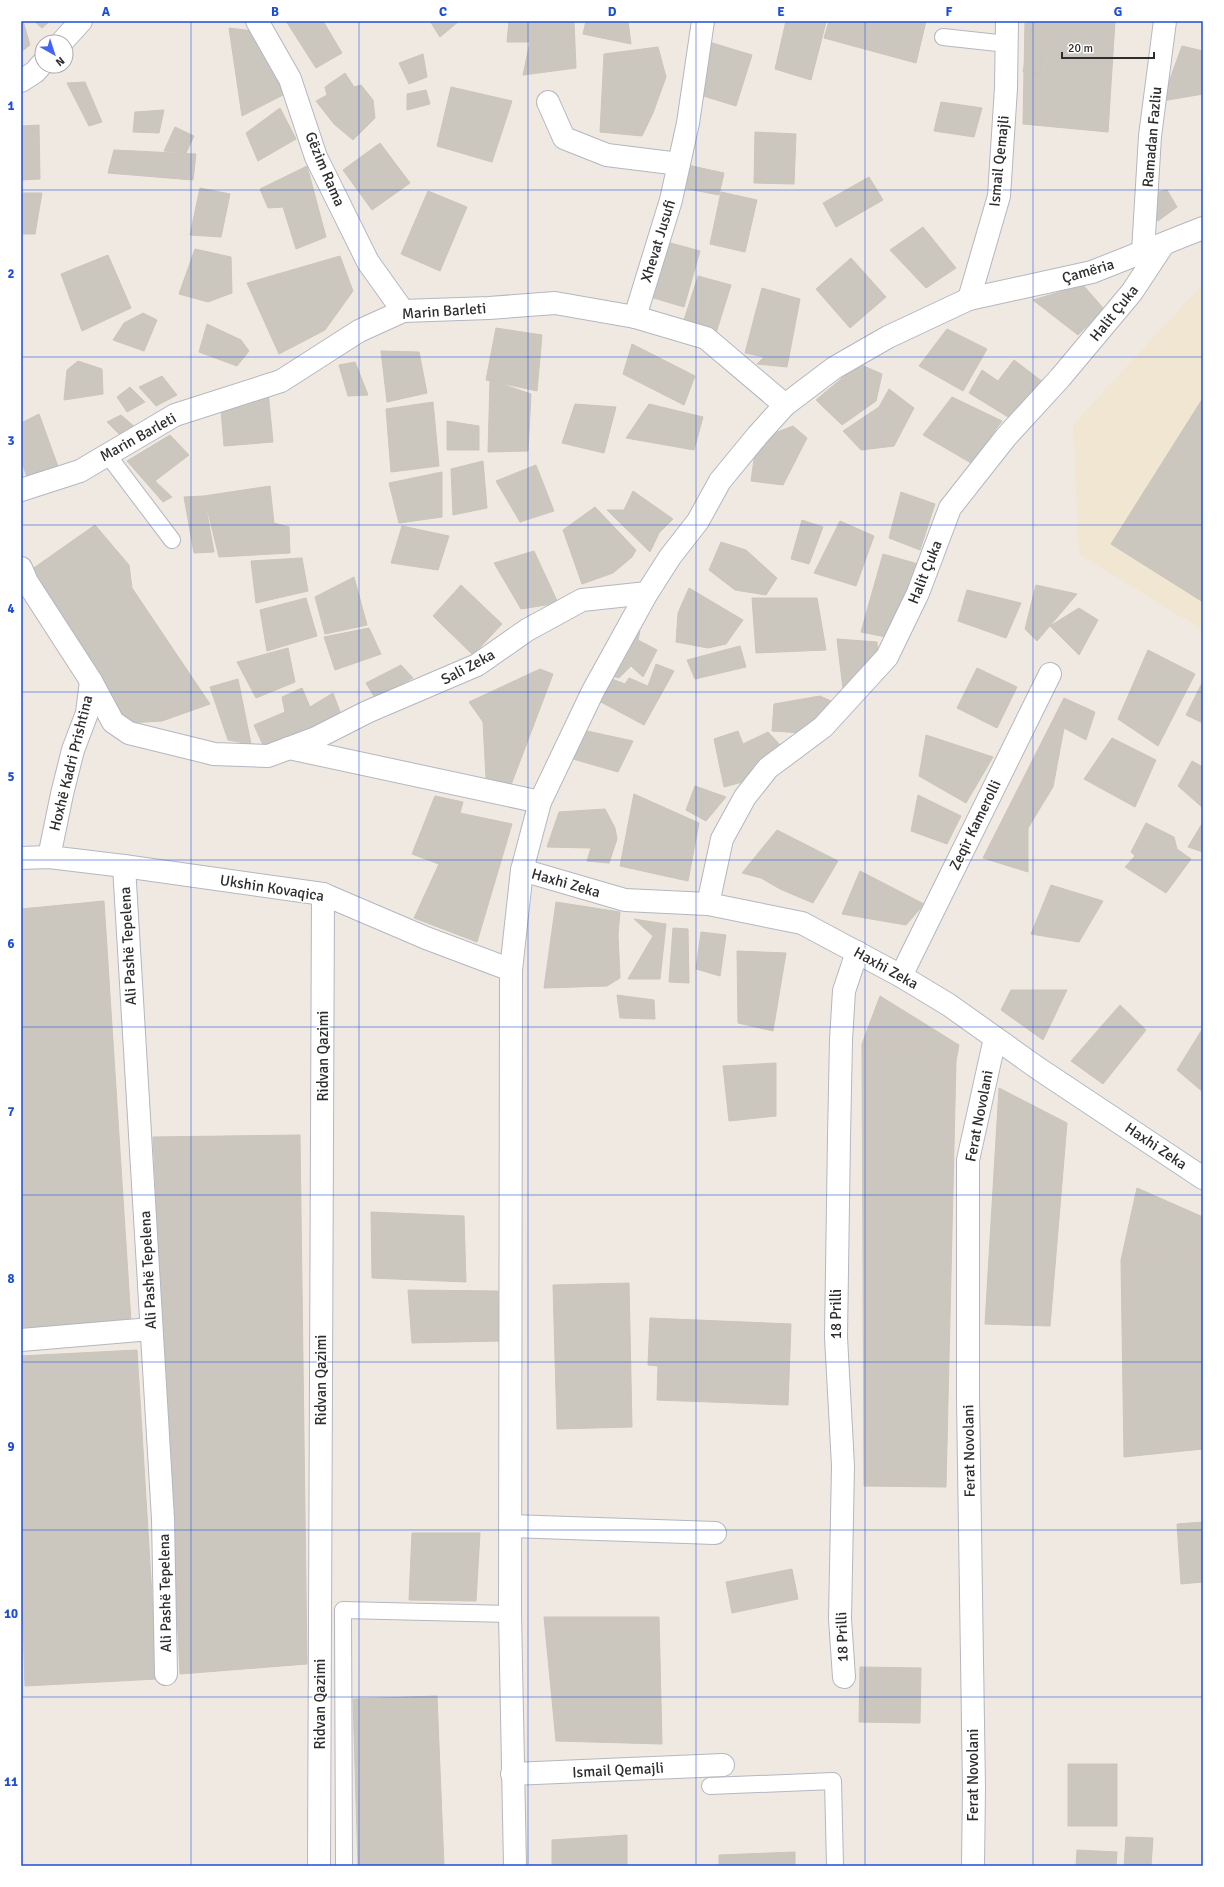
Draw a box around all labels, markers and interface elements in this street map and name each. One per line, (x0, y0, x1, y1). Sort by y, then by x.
text: A (102, 4, 111, 20)
text: B (271, 4, 279, 20)
text: C (439, 4, 447, 20)
text: D (608, 4, 617, 20)
text: E (777, 4, 785, 20)
text: F (946, 4, 953, 20)
text: G (1114, 4, 1122, 20)
north arrow (34, 34, 74, 74)
scale bar (1062, 34, 1154, 60)
text: 20 m (1068, 41, 1093, 56)
text: N (53, 54, 67, 69)
street label: Ramadan Fazliu (1139, 86, 1165, 188)
text: 1 (7, 98, 15, 114)
street label: Ismail Qemajli (985, 114, 1013, 208)
street label: Gëzim Rama (301, 129, 349, 209)
street label: Xhevat Jusufi (637, 197, 679, 285)
street label: Çamëria (1060, 255, 1116, 287)
text: 2 (7, 266, 15, 282)
street label: Halit Çuka (1086, 281, 1142, 345)
street label: Marin Barleti (401, 299, 487, 323)
street label: Marin Barleti (97, 409, 179, 465)
text: 3 (7, 433, 15, 449)
street label: Halit Çuka (904, 538, 946, 606)
text: 4 (7, 601, 15, 617)
street label: Sali Zeka (438, 645, 498, 689)
street label: Hoxhë Kadri Prishtina (45, 693, 97, 833)
text: 5 (7, 769, 15, 785)
street label: Zeqir Kamerolli (945, 777, 1005, 873)
street label: Haxhi Zeka (529, 865, 603, 901)
street label: Ukshin Kovaqica (219, 871, 325, 905)
street label: Ali Pashë Tepelena (116, 886, 140, 1006)
text: 6 (7, 936, 15, 952)
street label: Haxhi Zeka (851, 943, 921, 993)
street label: Ridvan Qazimi (314, 1011, 332, 1101)
street label: Ferat Novolani (961, 1069, 997, 1163)
text: 7 (7, 1104, 15, 1120)
street label: Haxhi Zeka (1122, 1119, 1190, 1173)
street label: Ali Pashë Tepelena (136, 1210, 160, 1330)
text: 8 (7, 1271, 15, 1287)
street label: 18 Prilli (827, 1289, 845, 1339)
street label: Ridvan Qazimi (312, 1335, 330, 1425)
street label: Ferat Novolani (959, 1404, 979, 1498)
text: 9 (7, 1439, 15, 1455)
street label: Ali Pashë Tepelena (155, 1534, 175, 1652)
text: 10 (4, 1606, 18, 1622)
street label: 18 Prilli (832, 1612, 852, 1662)
street label: Ridvan Qazimi (311, 1659, 329, 1749)
street label: Ferat Novolani (964, 1729, 982, 1821)
street label: Ismail Qemajli (572, 1759, 664, 1781)
text: 11 (4, 1774, 18, 1790)

